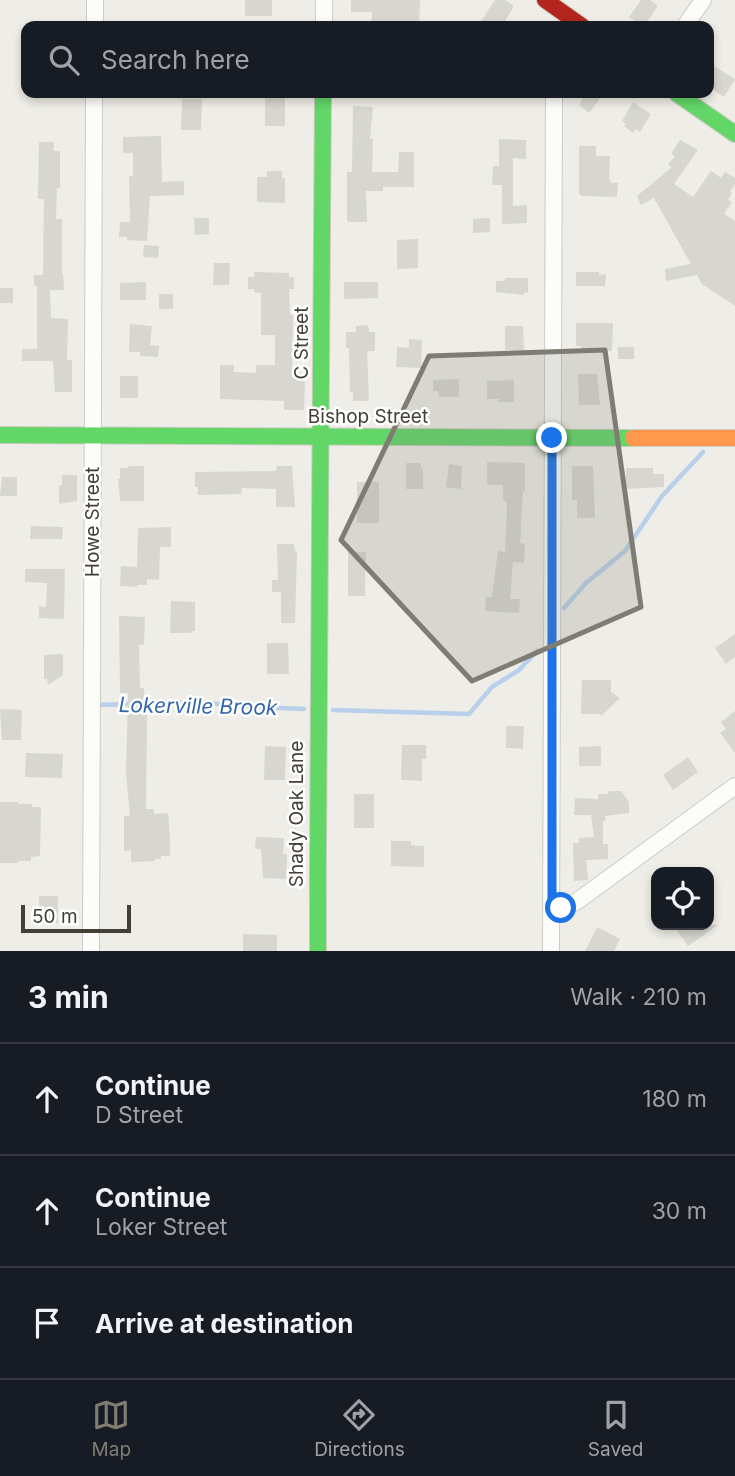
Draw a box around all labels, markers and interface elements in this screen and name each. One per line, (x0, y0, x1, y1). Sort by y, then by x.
search box (21, 21, 714, 98)
icon: search (45, 41, 83, 79)
text: Search here (101, 44, 250, 75)
street label: C Street (290, 307, 313, 379)
street label: Bishop Street (308, 405, 428, 428)
route end (536, 422, 567, 453)
street label: Howe Street (81, 467, 104, 577)
water label: Lokerville Brook (118, 692, 278, 720)
street label: Shady Oak Lane (285, 741, 308, 887)
map controls (651, 867, 714, 930)
button: locate (651, 867, 714, 930)
route start (545, 892, 576, 923)
scale bar (21, 902, 131, 934)
text: 50 m (32, 905, 78, 928)
text: 3 min (28, 979, 109, 1015)
text: Walk · 210 m (570, 983, 707, 1011)
text: Continue (95, 1070, 211, 1101)
icon: ahead (28, 1080, 66, 1118)
text: 180 m (642, 1085, 707, 1113)
text: D Street (95, 1101, 183, 1129)
text: Continue (95, 1182, 211, 1213)
icon: ahead (28, 1192, 66, 1230)
text: 30 m (652, 1197, 707, 1225)
text: Loker Street (95, 1213, 227, 1241)
icon: arrive (28, 1304, 66, 1342)
text: Arrive at destination (95, 1308, 354, 1339)
tab: Map (92, 1396, 131, 1461)
tab: Directions (314, 1396, 405, 1461)
tab: Saved (588, 1396, 643, 1461)

